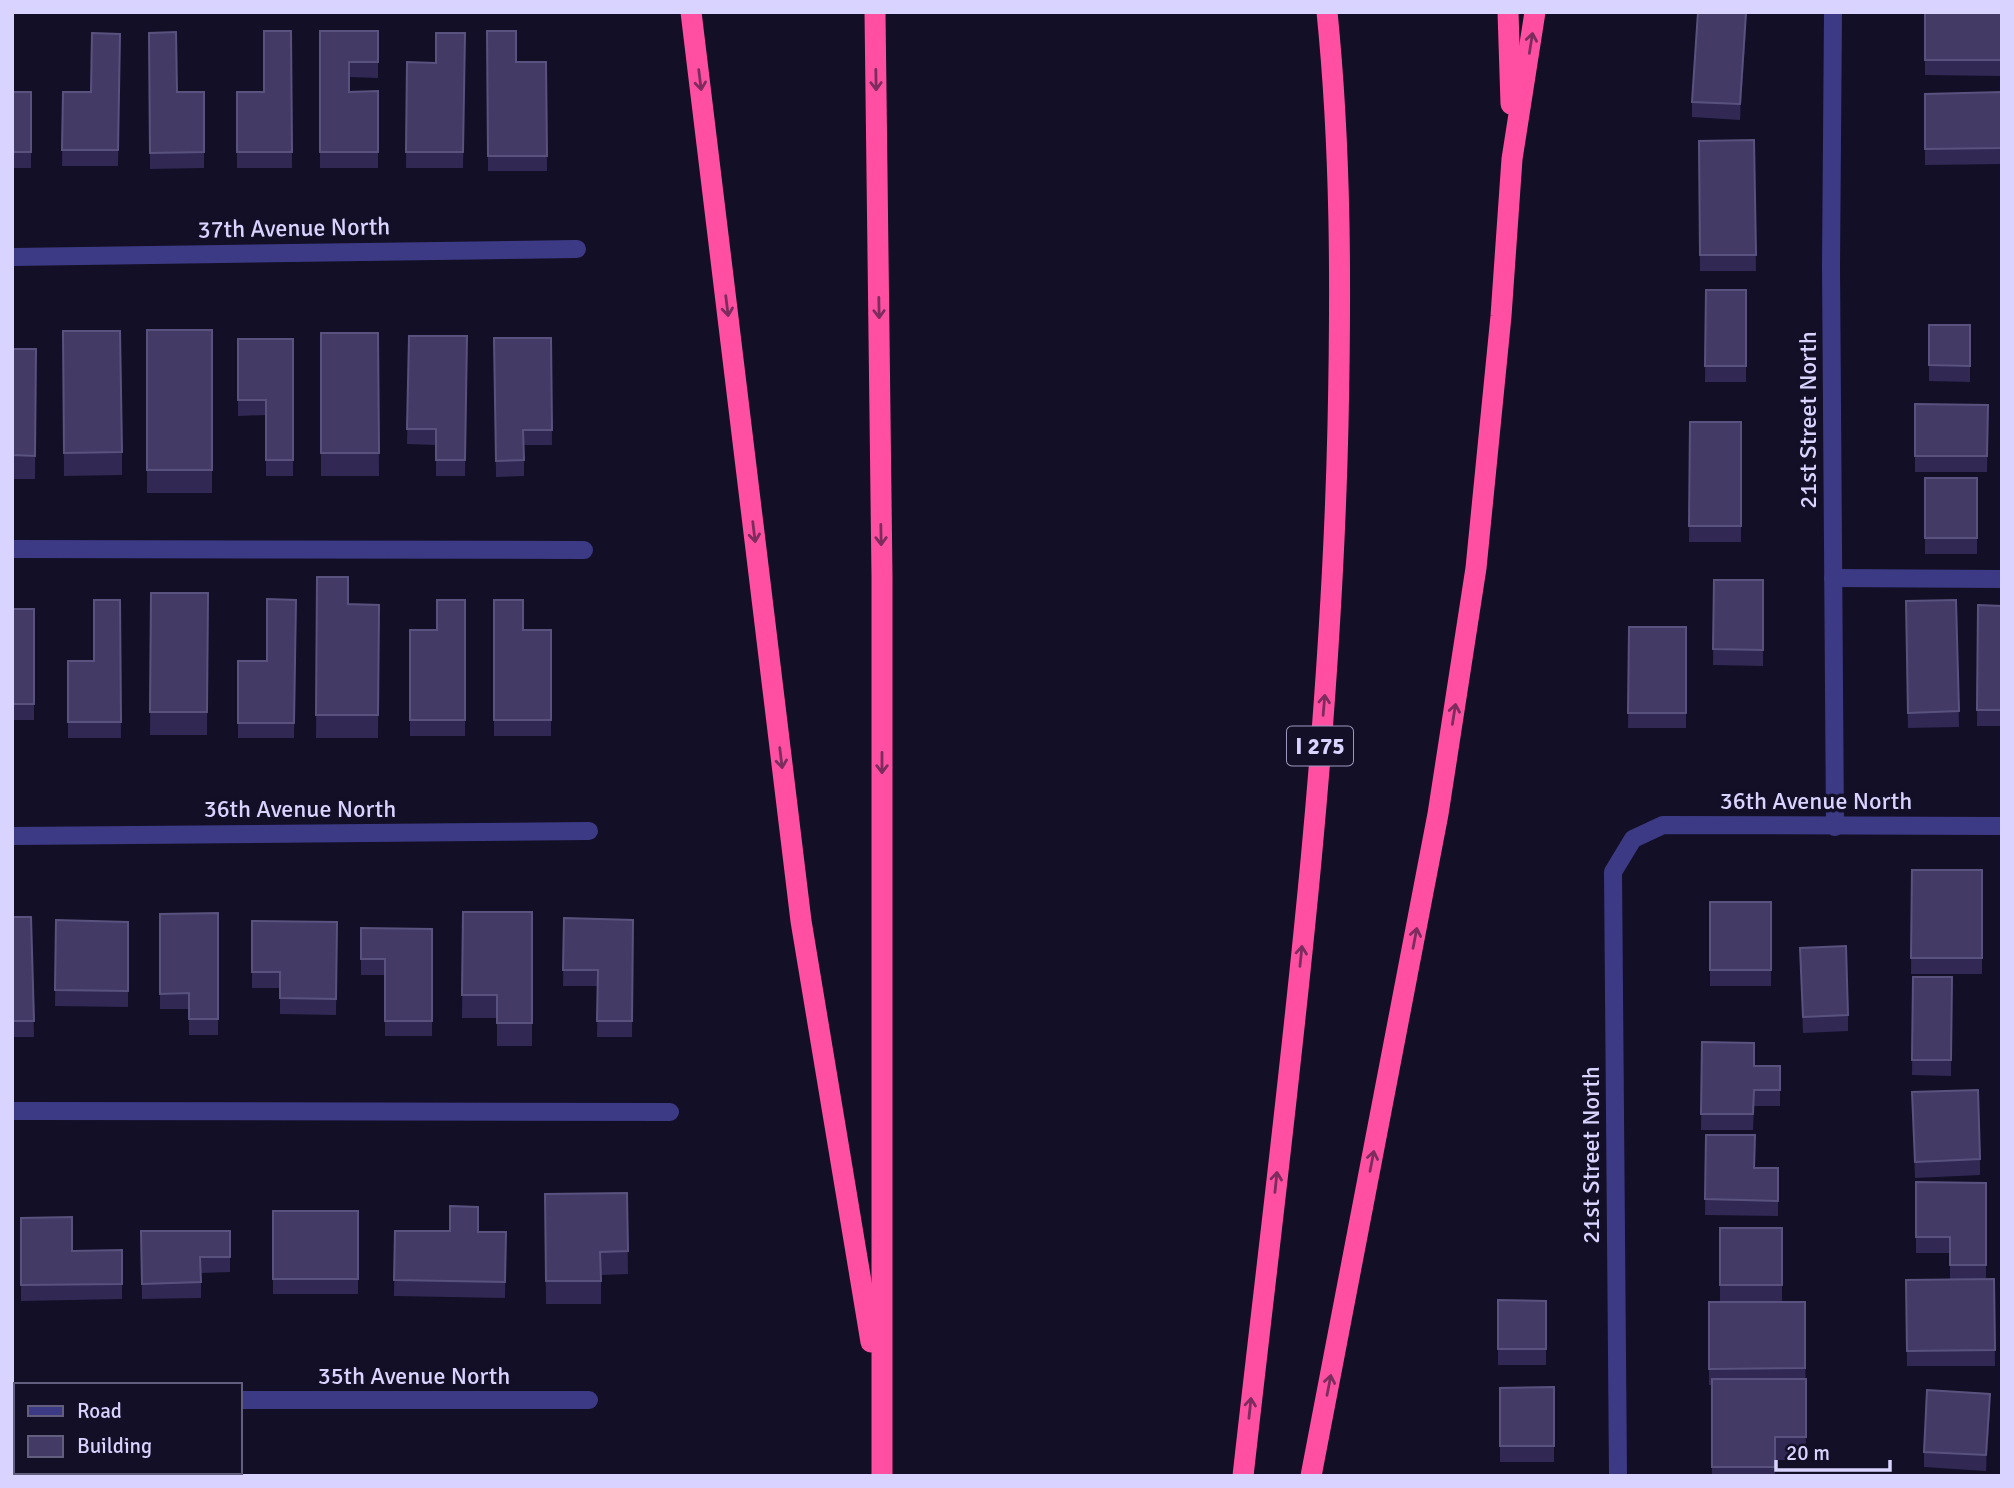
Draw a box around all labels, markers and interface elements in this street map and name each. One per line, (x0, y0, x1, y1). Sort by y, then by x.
one-way arrow (1524, 32, 1537, 55)
one-way arrow (693, 68, 706, 91)
one-way arrow (869, 69, 883, 92)
street label: 37th Avenue North (197, 211, 391, 245)
one-way arrow (720, 294, 733, 317)
one-way arrow (872, 296, 885, 319)
street label: 21st Street North (1793, 331, 1823, 509)
one-way arrow (747, 520, 760, 542)
one-way arrow (874, 524, 888, 547)
one-way arrow (1318, 694, 1331, 717)
one-way arrow (1447, 703, 1460, 726)
road number: I 275 (1287, 726, 1353, 766)
one-way arrow (775, 746, 788, 768)
one-way arrow (875, 751, 889, 774)
street label: 36th Avenue North (1720, 786, 1912, 816)
street label: 36th Avenue North (204, 794, 396, 824)
one-way arrow (1408, 927, 1422, 950)
one-way arrow (1295, 945, 1308, 968)
street label: 21st Street North (1576, 1066, 1606, 1244)
one-way arrow (1366, 1150, 1379, 1173)
one-way arrow (1269, 1171, 1282, 1194)
street label: 35th Avenue North (318, 1361, 510, 1391)
one-way arrow (1323, 1374, 1337, 1397)
legend (14, 1383, 242, 1474)
one-way arrow (1244, 1397, 1257, 1420)
text: Road (77, 1398, 122, 1424)
scale bar (1776, 1428, 1890, 1472)
text: Building (77, 1433, 152, 1459)
text: 20 m (1786, 1440, 1830, 1466)

